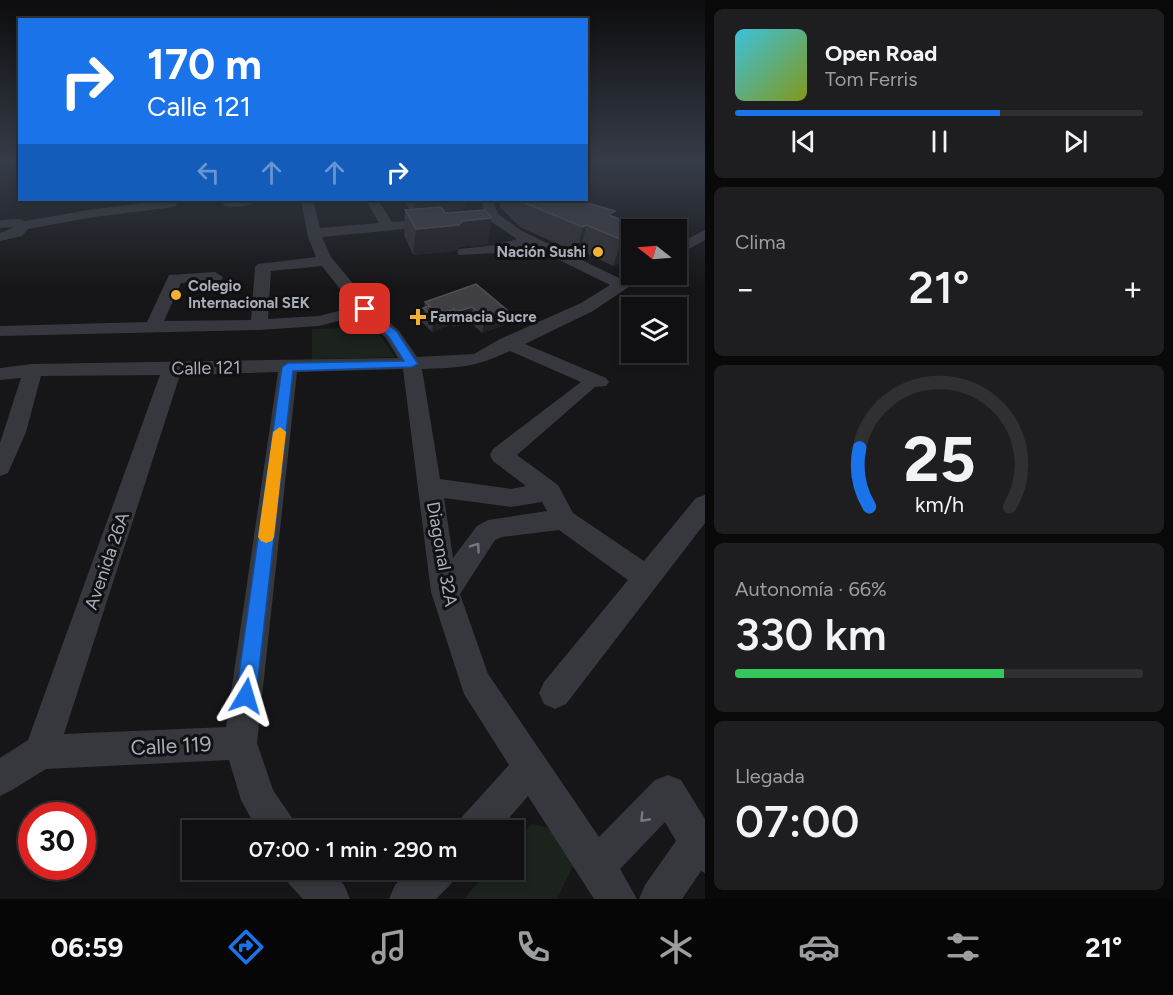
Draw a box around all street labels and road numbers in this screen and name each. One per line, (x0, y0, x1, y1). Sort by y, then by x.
street label: Calle 121 (171, 356, 241, 380)
street label: Diagonal 32A (422, 500, 462, 608)
street label: Avenida 26A (80, 509, 134, 613)
street label: Calle 119 (130, 731, 212, 760)

